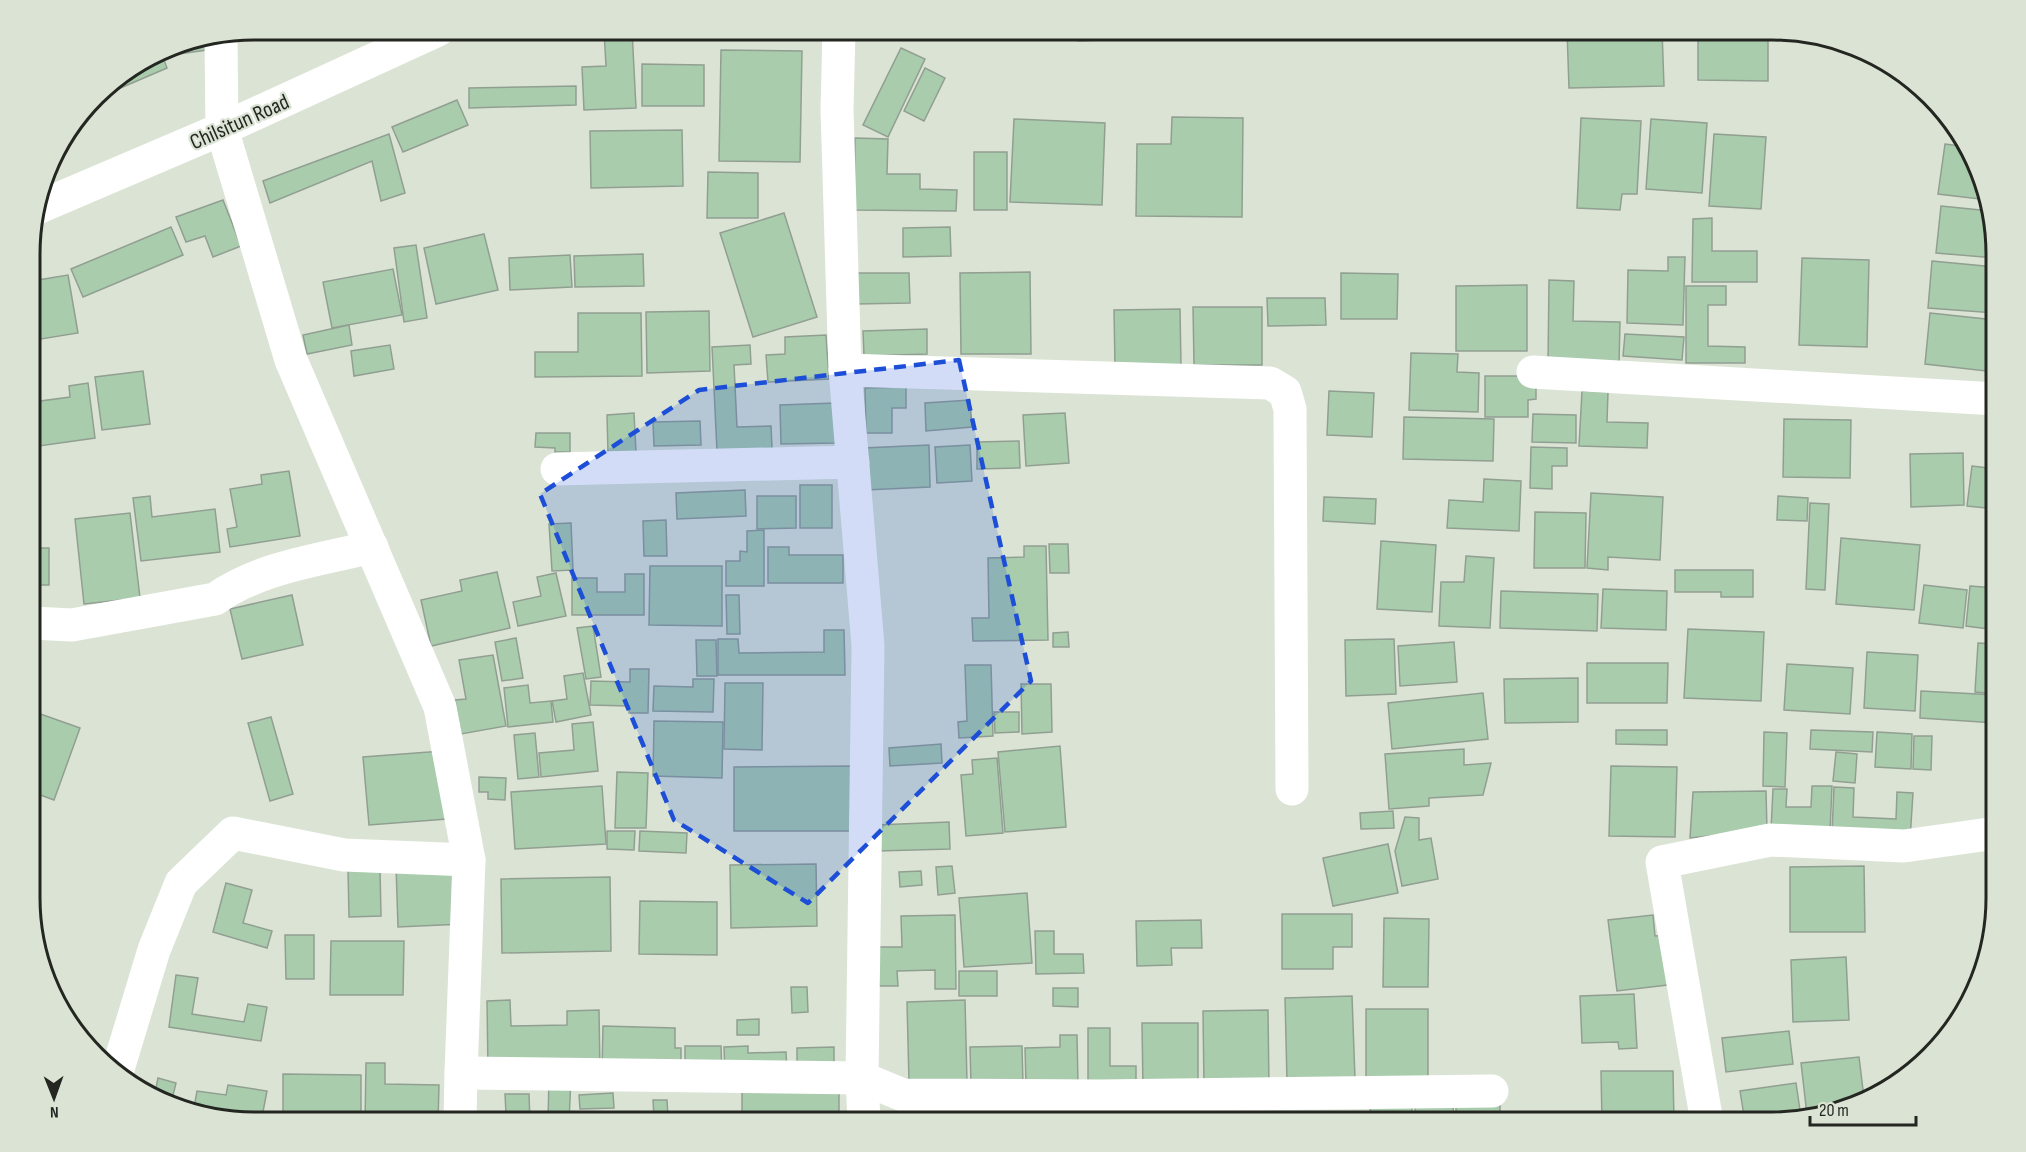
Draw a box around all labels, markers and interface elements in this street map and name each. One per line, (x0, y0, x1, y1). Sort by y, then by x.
street label: Chilsitun Road (186, 89, 293, 156)
north arrow (24, 1068, 84, 1128)
scale bar (1810, 1089, 1916, 1127)
text: 20 m (1819, 1100, 1849, 1121)
text: N (50, 1102, 59, 1121)

